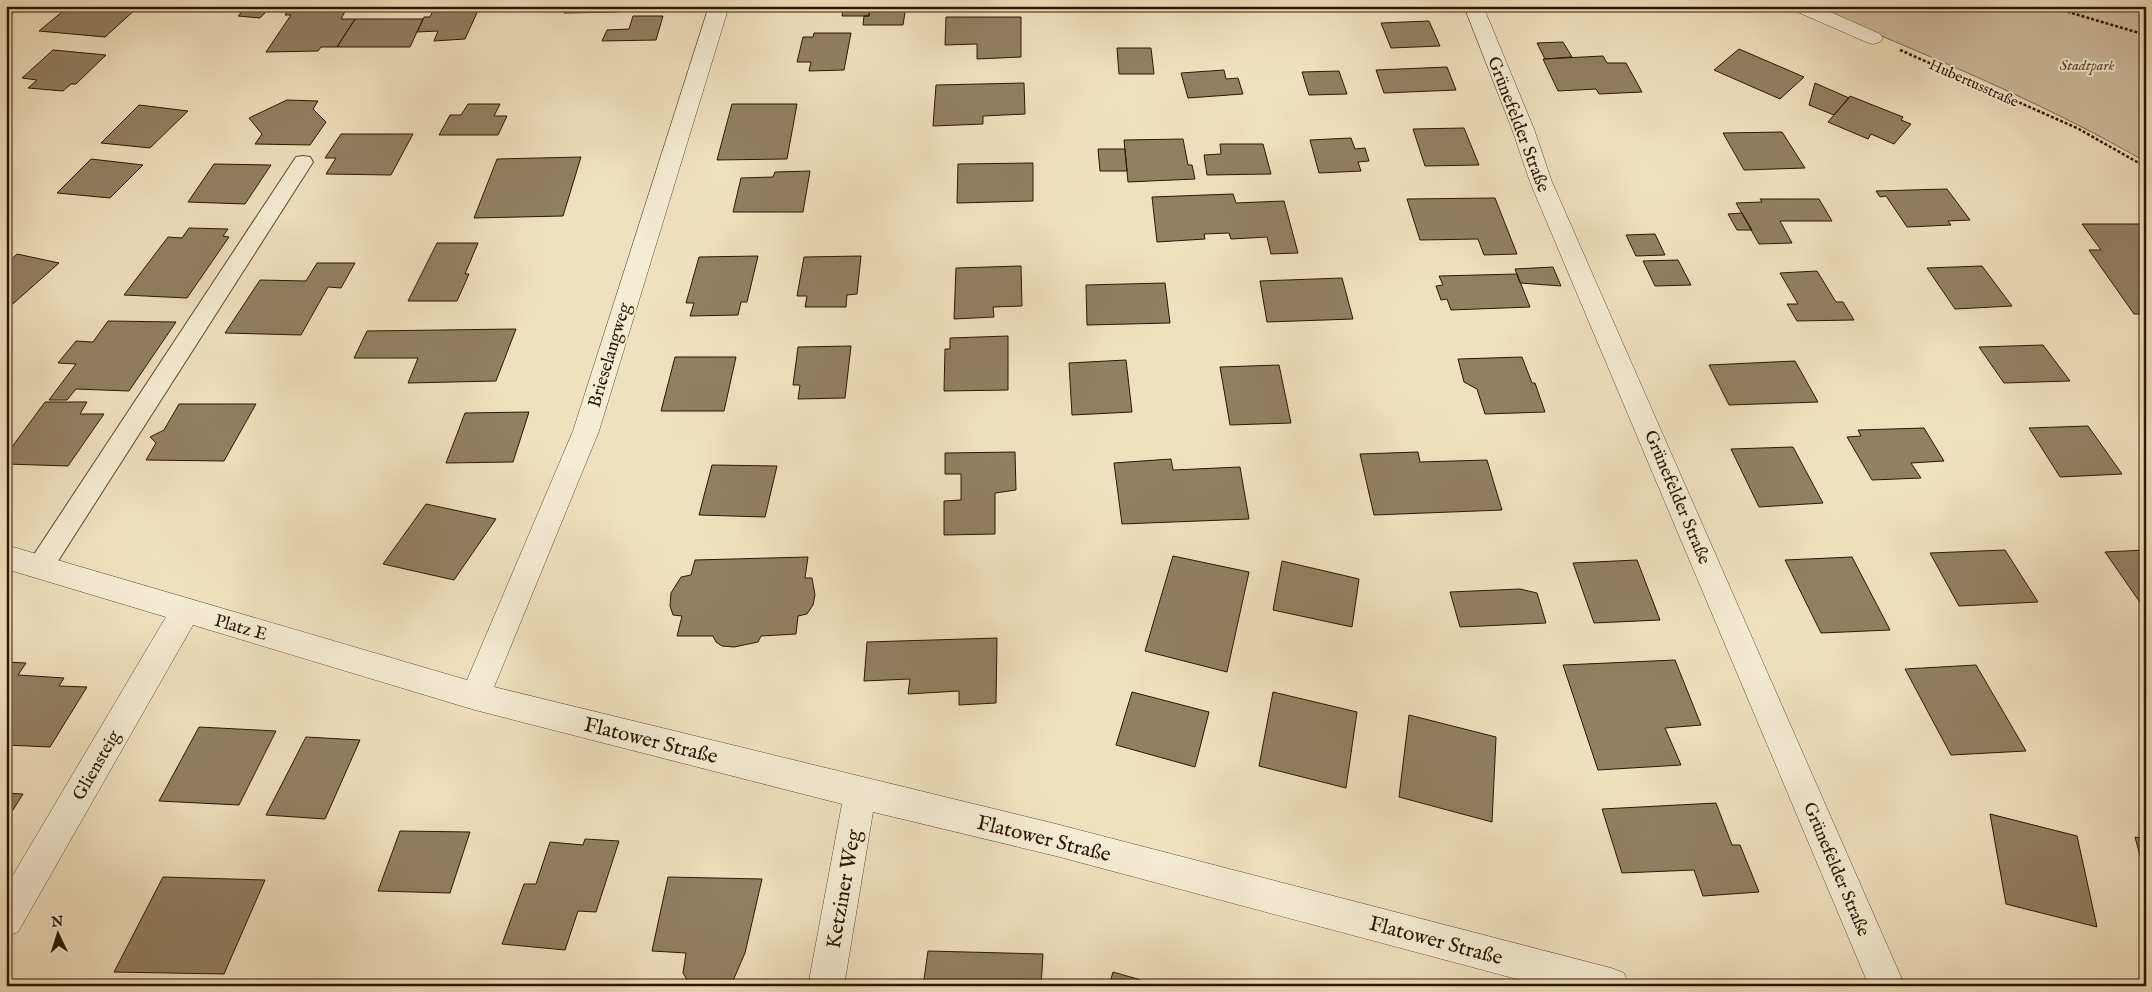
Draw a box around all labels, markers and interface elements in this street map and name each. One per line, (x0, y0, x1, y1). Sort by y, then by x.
street label: Grünefelder Straße (1481, 53, 1554, 196)
street label: Hubertusstraße (1926, 55, 2022, 112)
park label: Stadtpark (2060, 56, 2114, 75)
street label: Brieselangweg (584, 300, 637, 411)
street label: Grünefelder Straße (1638, 427, 1715, 568)
street label: Platz E (211, 610, 270, 647)
street label: Flatower Straße (581, 712, 721, 771)
street label: Gliensteig (68, 726, 127, 805)
street label: Grünefelder Straße (1797, 799, 1874, 940)
street label: Flatower Straße (974, 810, 1114, 869)
street label: Ketziner Weg (821, 827, 868, 951)
north arrow (32, 910, 82, 960)
street label: Flatower Straße (1366, 911, 1506, 972)
text: N (49, 913, 64, 931)

